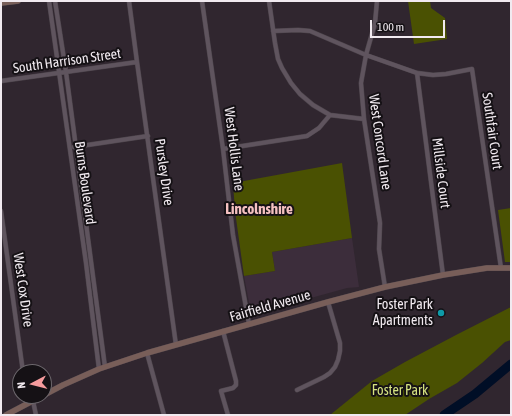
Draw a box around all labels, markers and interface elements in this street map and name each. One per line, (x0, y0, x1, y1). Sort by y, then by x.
scale bar (372, 12, 447, 38)
text: 100 m (377, 20, 404, 34)
street label: South Harrison Street (12, 45, 122, 77)
street label: Southfair Court (478, 92, 506, 170)
street label: West Concord Lane (365, 93, 395, 191)
street label: West Hollis Lane (221, 106, 247, 192)
street label: Pursley Drive (151, 137, 177, 207)
street label: Millside Court (428, 137, 454, 209)
street label: Burns Boulevard (71, 140, 99, 226)
district label: Lincolnshire (225, 200, 293, 218)
street label: West Cox Drive (9, 252, 37, 328)
street label: Fairfield Avenue (228, 286, 312, 326)
place label: Foster Park Apartments (373, 297, 433, 330)
marker: Foster Park Apartments (436, 308, 446, 318)
north arrow (12, 364, 52, 404)
text: N (15, 381, 27, 389)
park label: Foster Park (372, 383, 428, 399)

